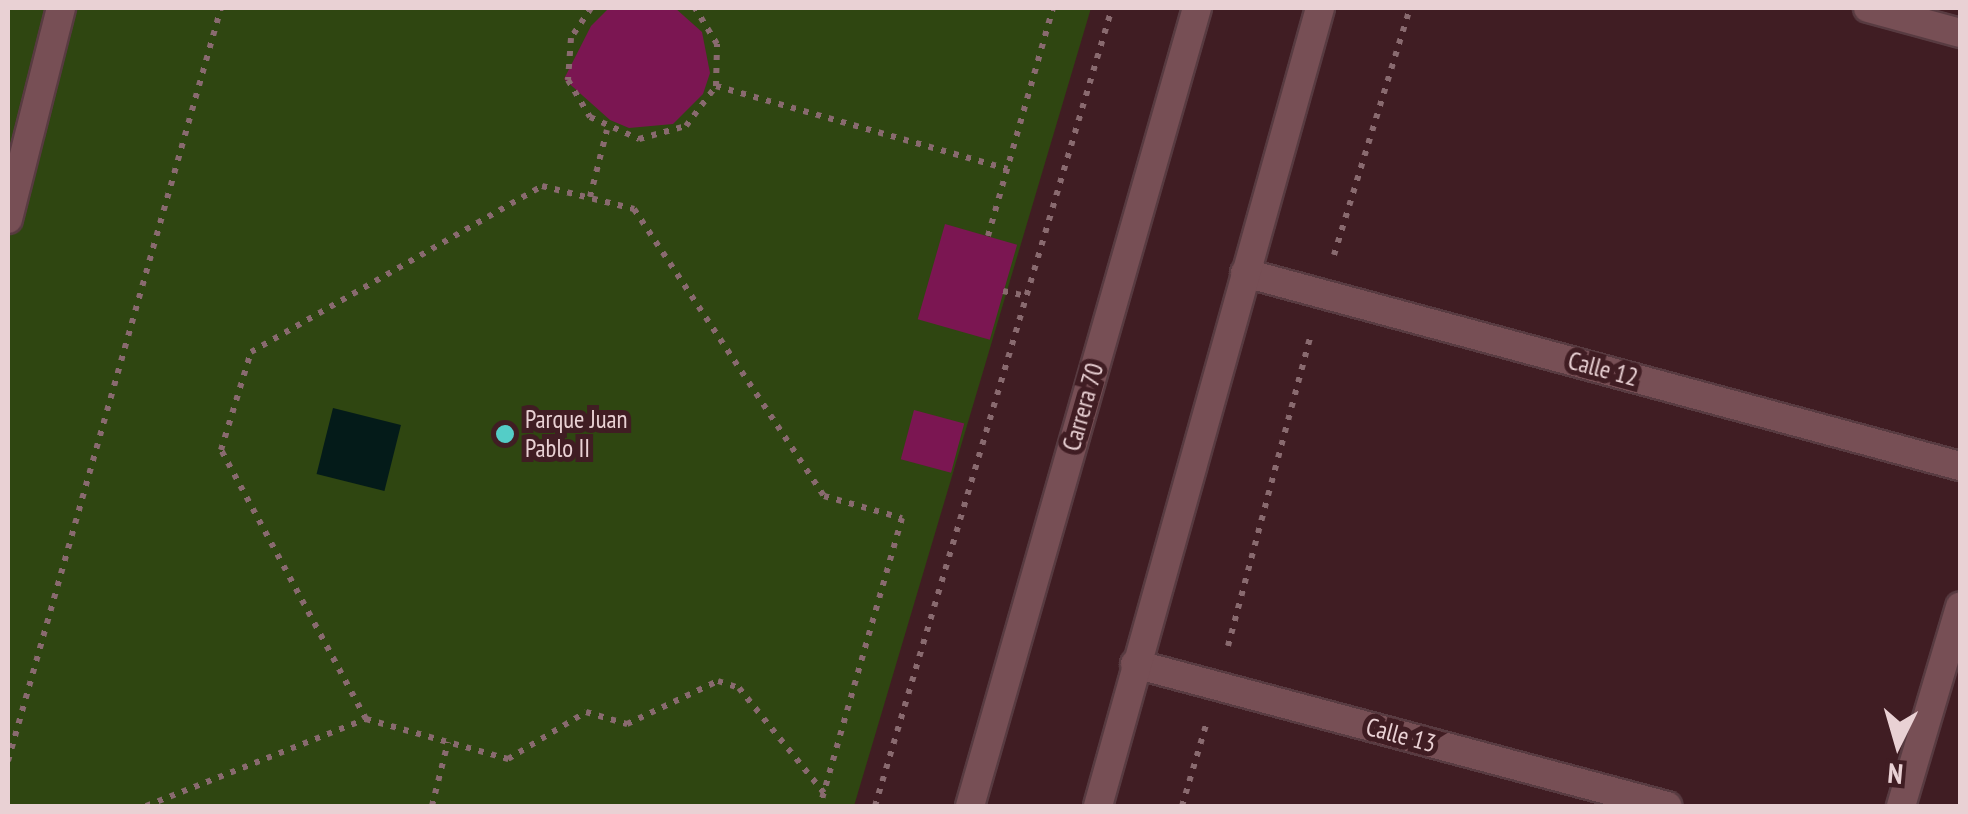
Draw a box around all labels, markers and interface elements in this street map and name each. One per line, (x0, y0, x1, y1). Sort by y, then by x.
street label: Calle 12 (1565, 345, 1641, 393)
street label: Carrera 70 (1056, 360, 1110, 454)
place label: Parque Juan Pablo II (525, 405, 628, 464)
marker: Parque Juan Pablo II (494, 423, 516, 445)
north arrow (1848, 694, 1948, 794)
street label: Calle 13 (1363, 711, 1439, 759)
text: N (1886, 755, 1904, 793)

